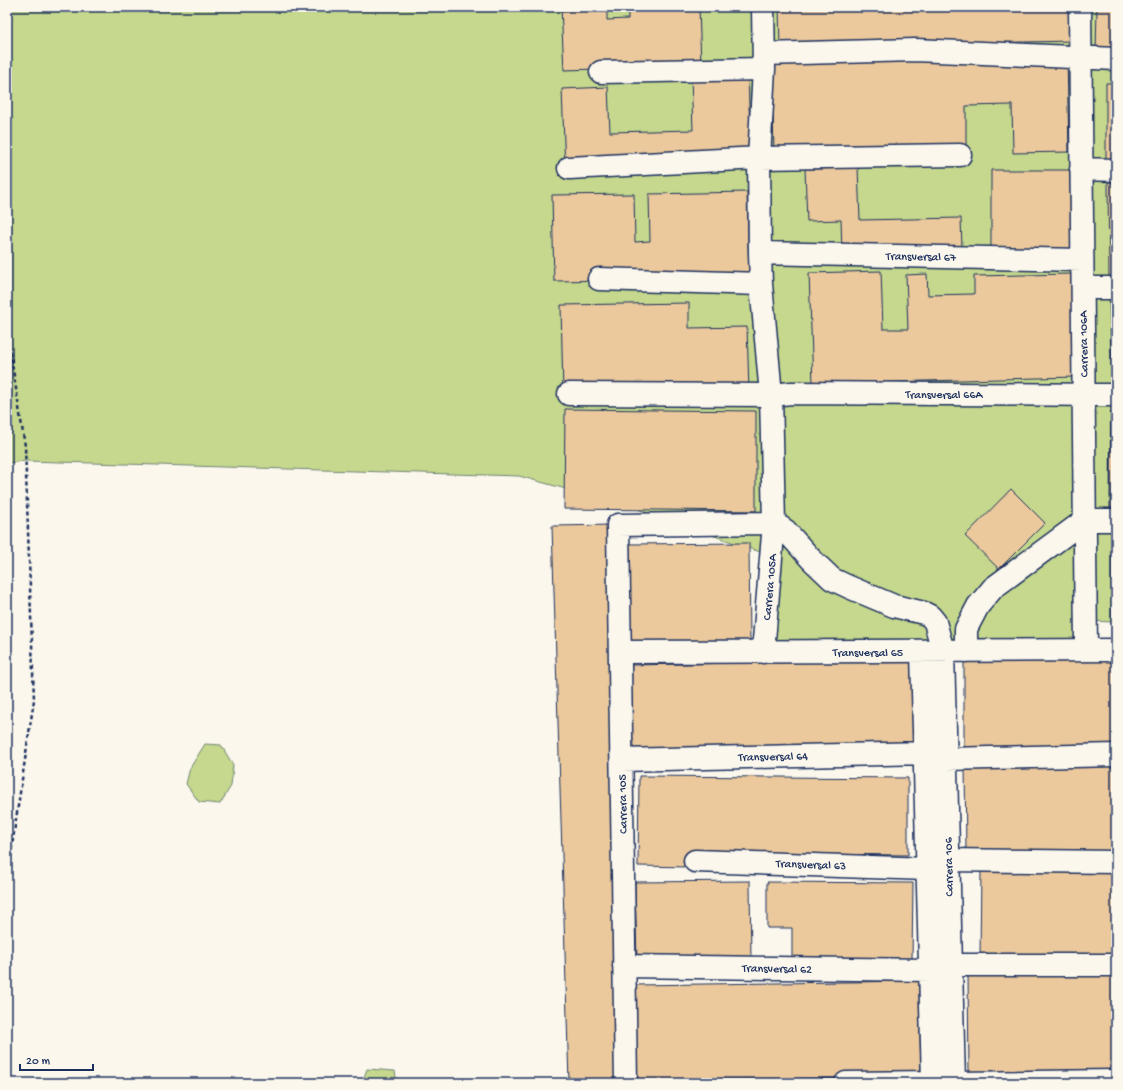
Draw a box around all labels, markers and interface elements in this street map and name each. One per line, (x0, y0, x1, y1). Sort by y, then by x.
street label: Transversal 67 (885, 250, 957, 266)
street label: Carrera 106A (1077, 310, 1093, 377)
street label: Transversal 66A (904, 389, 984, 403)
street label: Carrera 105A (761, 552, 781, 621)
street label: Transversal 65 (832, 647, 903, 661)
street label: Transversal 64 (737, 750, 808, 766)
street label: Carrera 105 (616, 774, 632, 834)
street label: Carrera 106 (942, 836, 958, 897)
street label: Transversal 63 (775, 858, 846, 874)
street label: Transversal 62 (741, 962, 812, 978)
scale bar (20, 1046, 93, 1072)
text: 20 m (26, 1055, 51, 1069)

